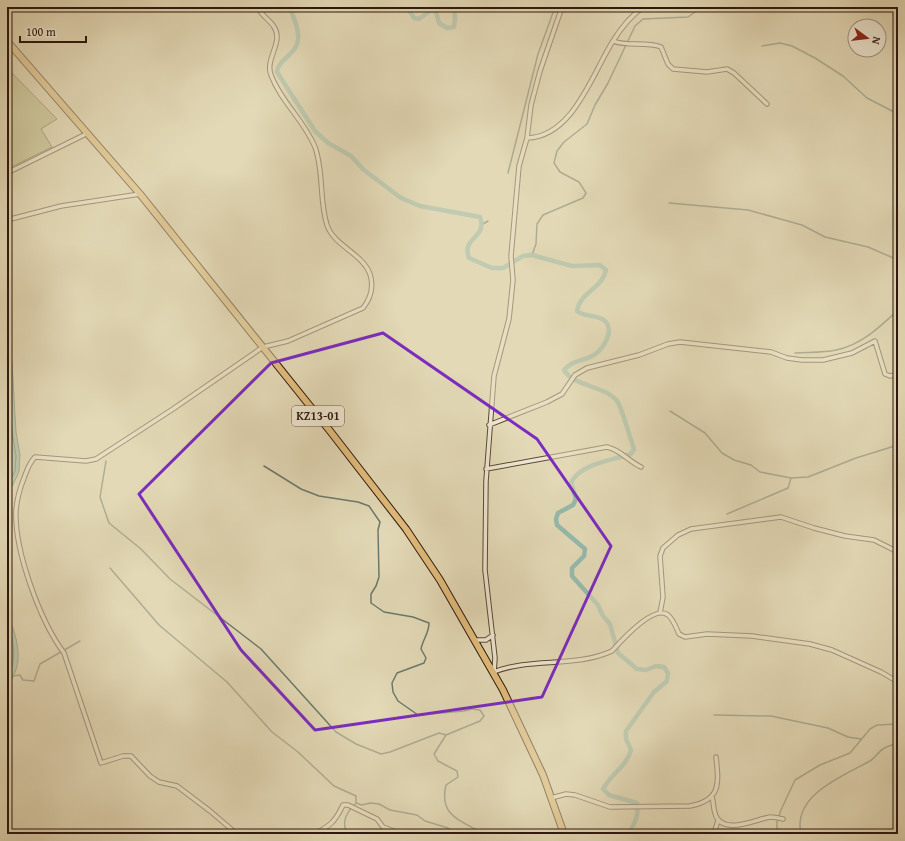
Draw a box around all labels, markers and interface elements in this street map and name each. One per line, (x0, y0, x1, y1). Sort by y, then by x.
scale bar (20, 18, 86, 44)
north arrow (847, 18, 887, 58)
text: 100 m (26, 23, 56, 40)
text: N (868, 35, 885, 47)
road number: KZ13-01 (292, 406, 344, 426)

